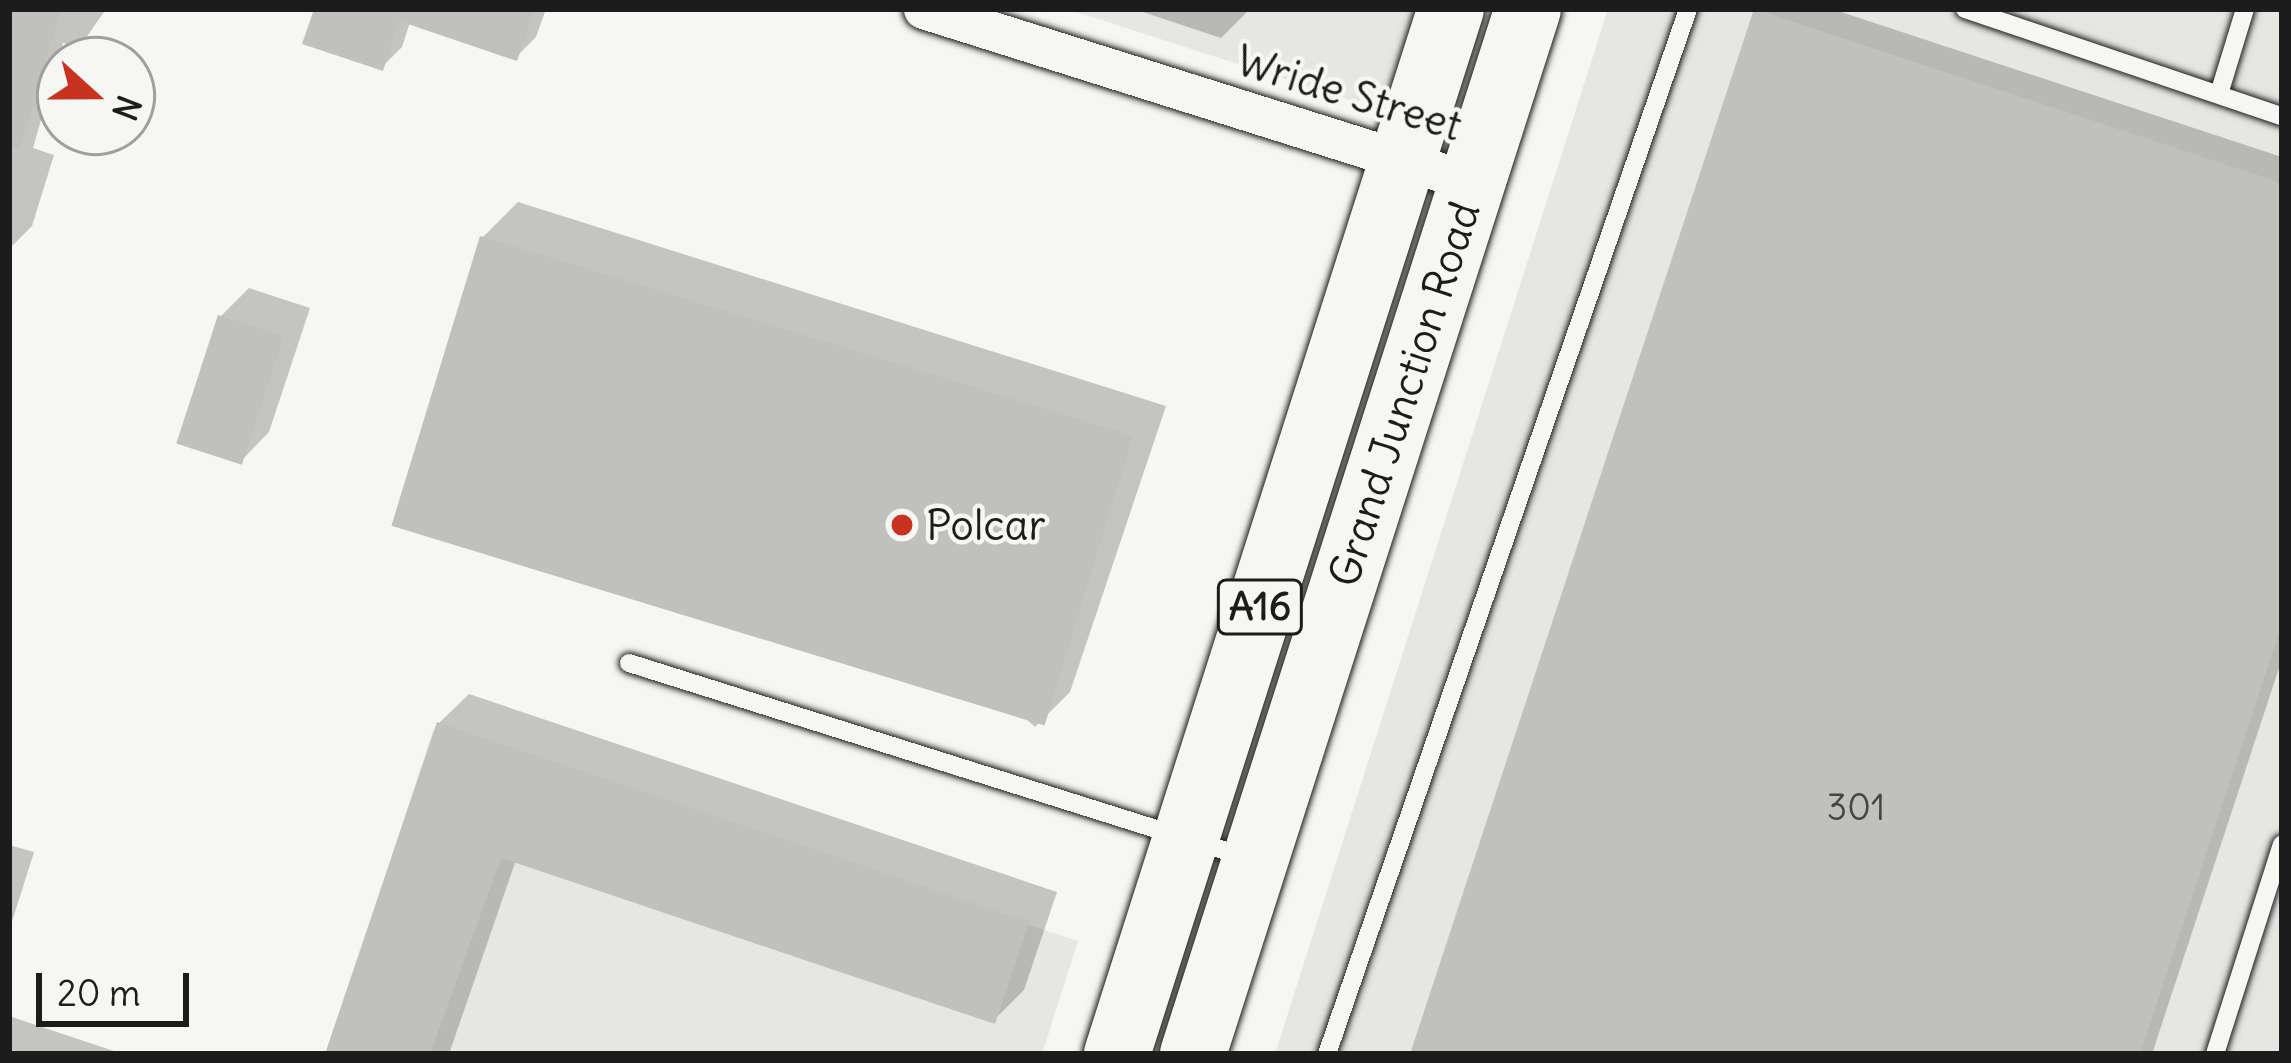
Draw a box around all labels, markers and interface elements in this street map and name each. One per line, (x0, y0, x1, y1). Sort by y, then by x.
street label: Wride Street (1230, 35, 1468, 151)
north arrow (36, 36, 156, 156)
text: N (103, 90, 151, 126)
street label: Grand Junction Road (1318, 195, 1490, 593)
place label: Polcar (926, 500, 1046, 550)
marker: Polcar (889, 512, 915, 538)
road number: A16 (1215, 574, 1305, 640)
house number: 301 (1827, 786, 1885, 830)
scale bar (42, 949, 195, 1023)
text: 20 m (57, 971, 141, 1016)

